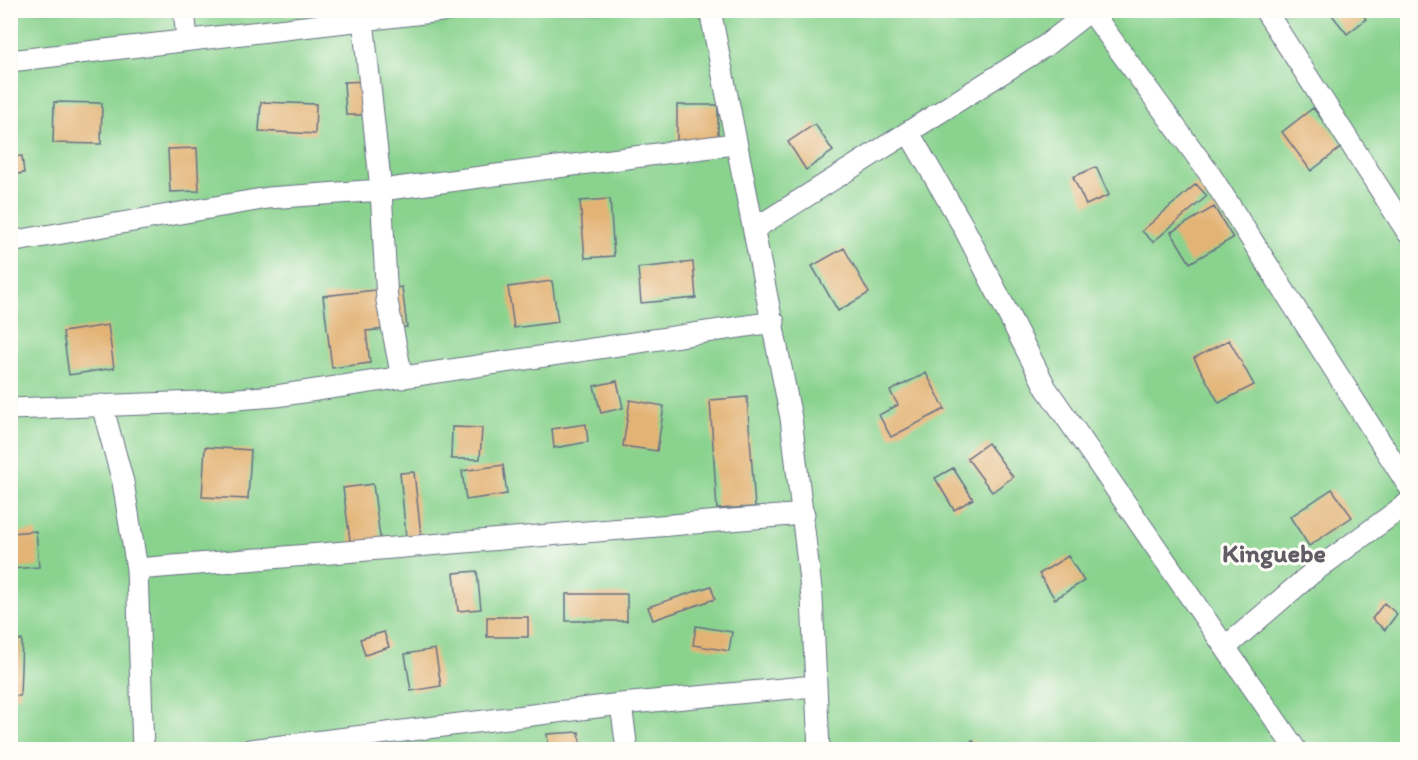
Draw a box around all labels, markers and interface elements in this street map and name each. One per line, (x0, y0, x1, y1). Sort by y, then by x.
district label: Kinguebe (1222, 537, 1326, 569)

